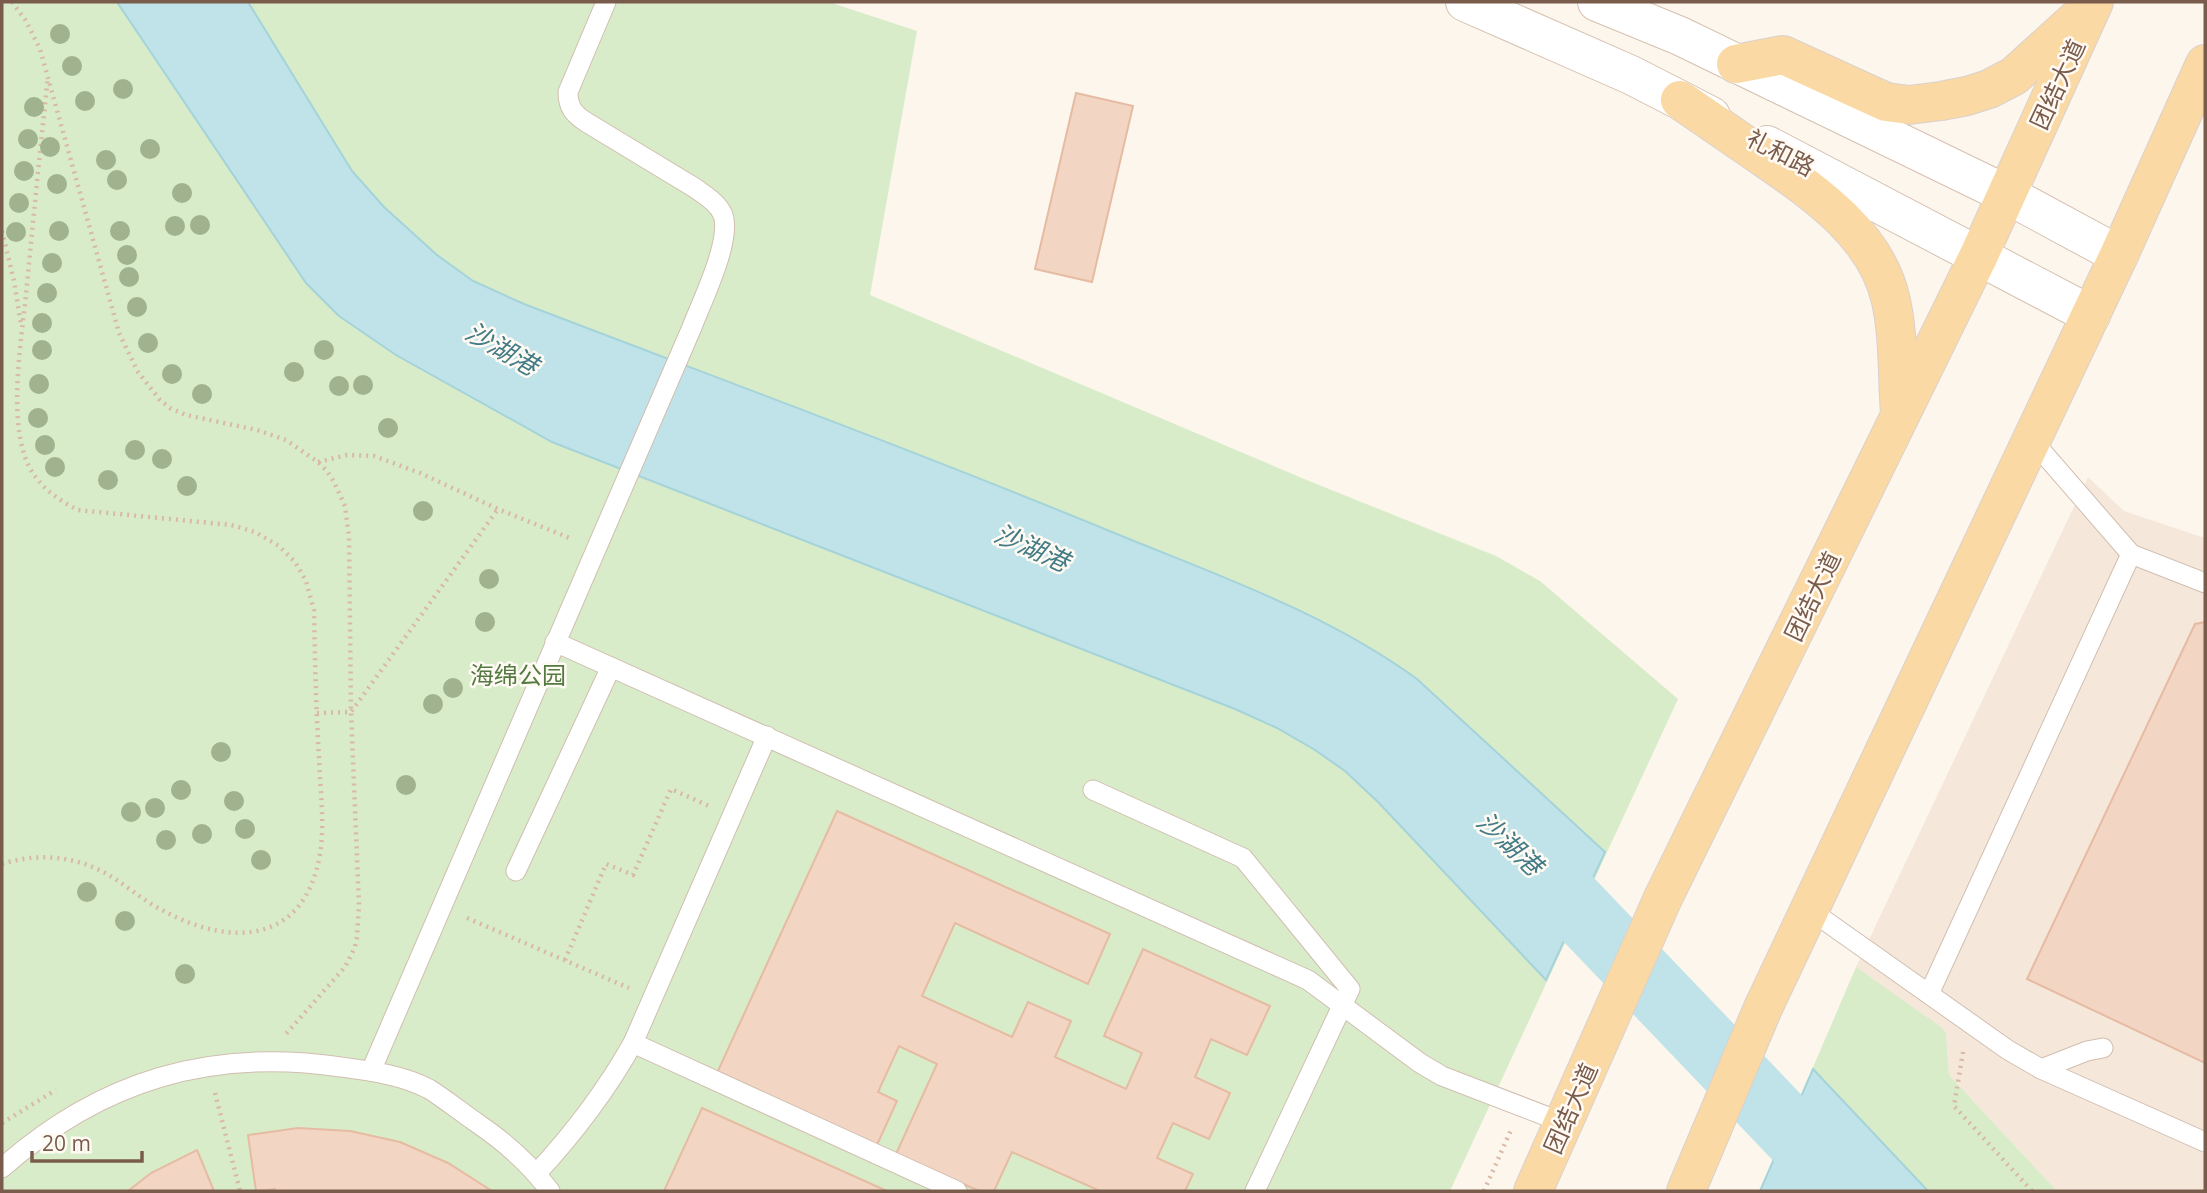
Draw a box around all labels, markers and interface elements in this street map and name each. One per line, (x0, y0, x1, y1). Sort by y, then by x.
street label: 团结大道 (2022, 34, 2092, 134)
street label: 礼和路 (1741, 121, 1821, 183)
water label: 沙湖港 (459, 313, 548, 385)
water label: 沙湖港 (989, 515, 1079, 581)
street label: 团结大道 (1776, 546, 1848, 646)
park label: 海绵公园 (470, 658, 566, 691)
water label: 沙湖港 (1469, 803, 1554, 885)
street label: 团结大道 (1535, 1057, 1605, 1159)
scale bar (32, 1120, 142, 1164)
text: 20 m (42, 1129, 91, 1157)

